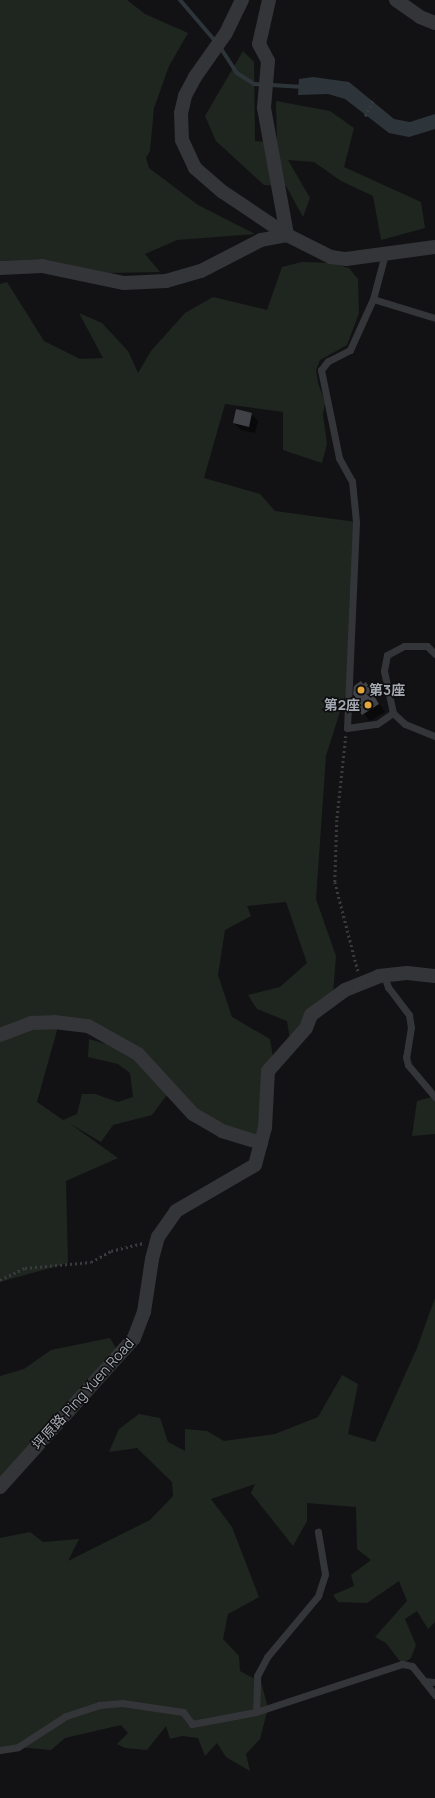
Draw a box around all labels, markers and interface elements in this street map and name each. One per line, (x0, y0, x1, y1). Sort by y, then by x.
place label: 第3座 (369, 682, 405, 698)
marker: 第3座 (356, 685, 366, 695)
place label: 第2座 (324, 697, 360, 713)
marker: 第2座 (363, 700, 373, 710)
street label: 坪原路 Ping Yuen Road (29, 1335, 137, 1453)

